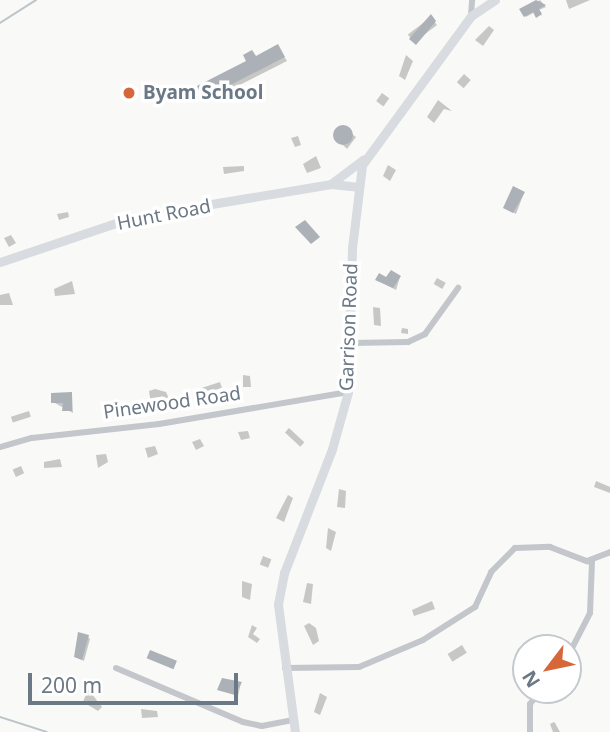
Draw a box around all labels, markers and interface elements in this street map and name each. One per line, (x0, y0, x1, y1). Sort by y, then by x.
place label: Byam School (143, 82, 263, 104)
marker: Byam School (121, 85, 137, 101)
street label: Hunt Road (115, 195, 213, 235)
street label: Garrison Road (335, 263, 363, 391)
street label: Pinewood Road (102, 382, 242, 424)
north arrow (512, 634, 582, 704)
scale bar (32, 658, 242, 702)
text: N (516, 666, 546, 693)
text: 200 m (41, 671, 102, 699)

